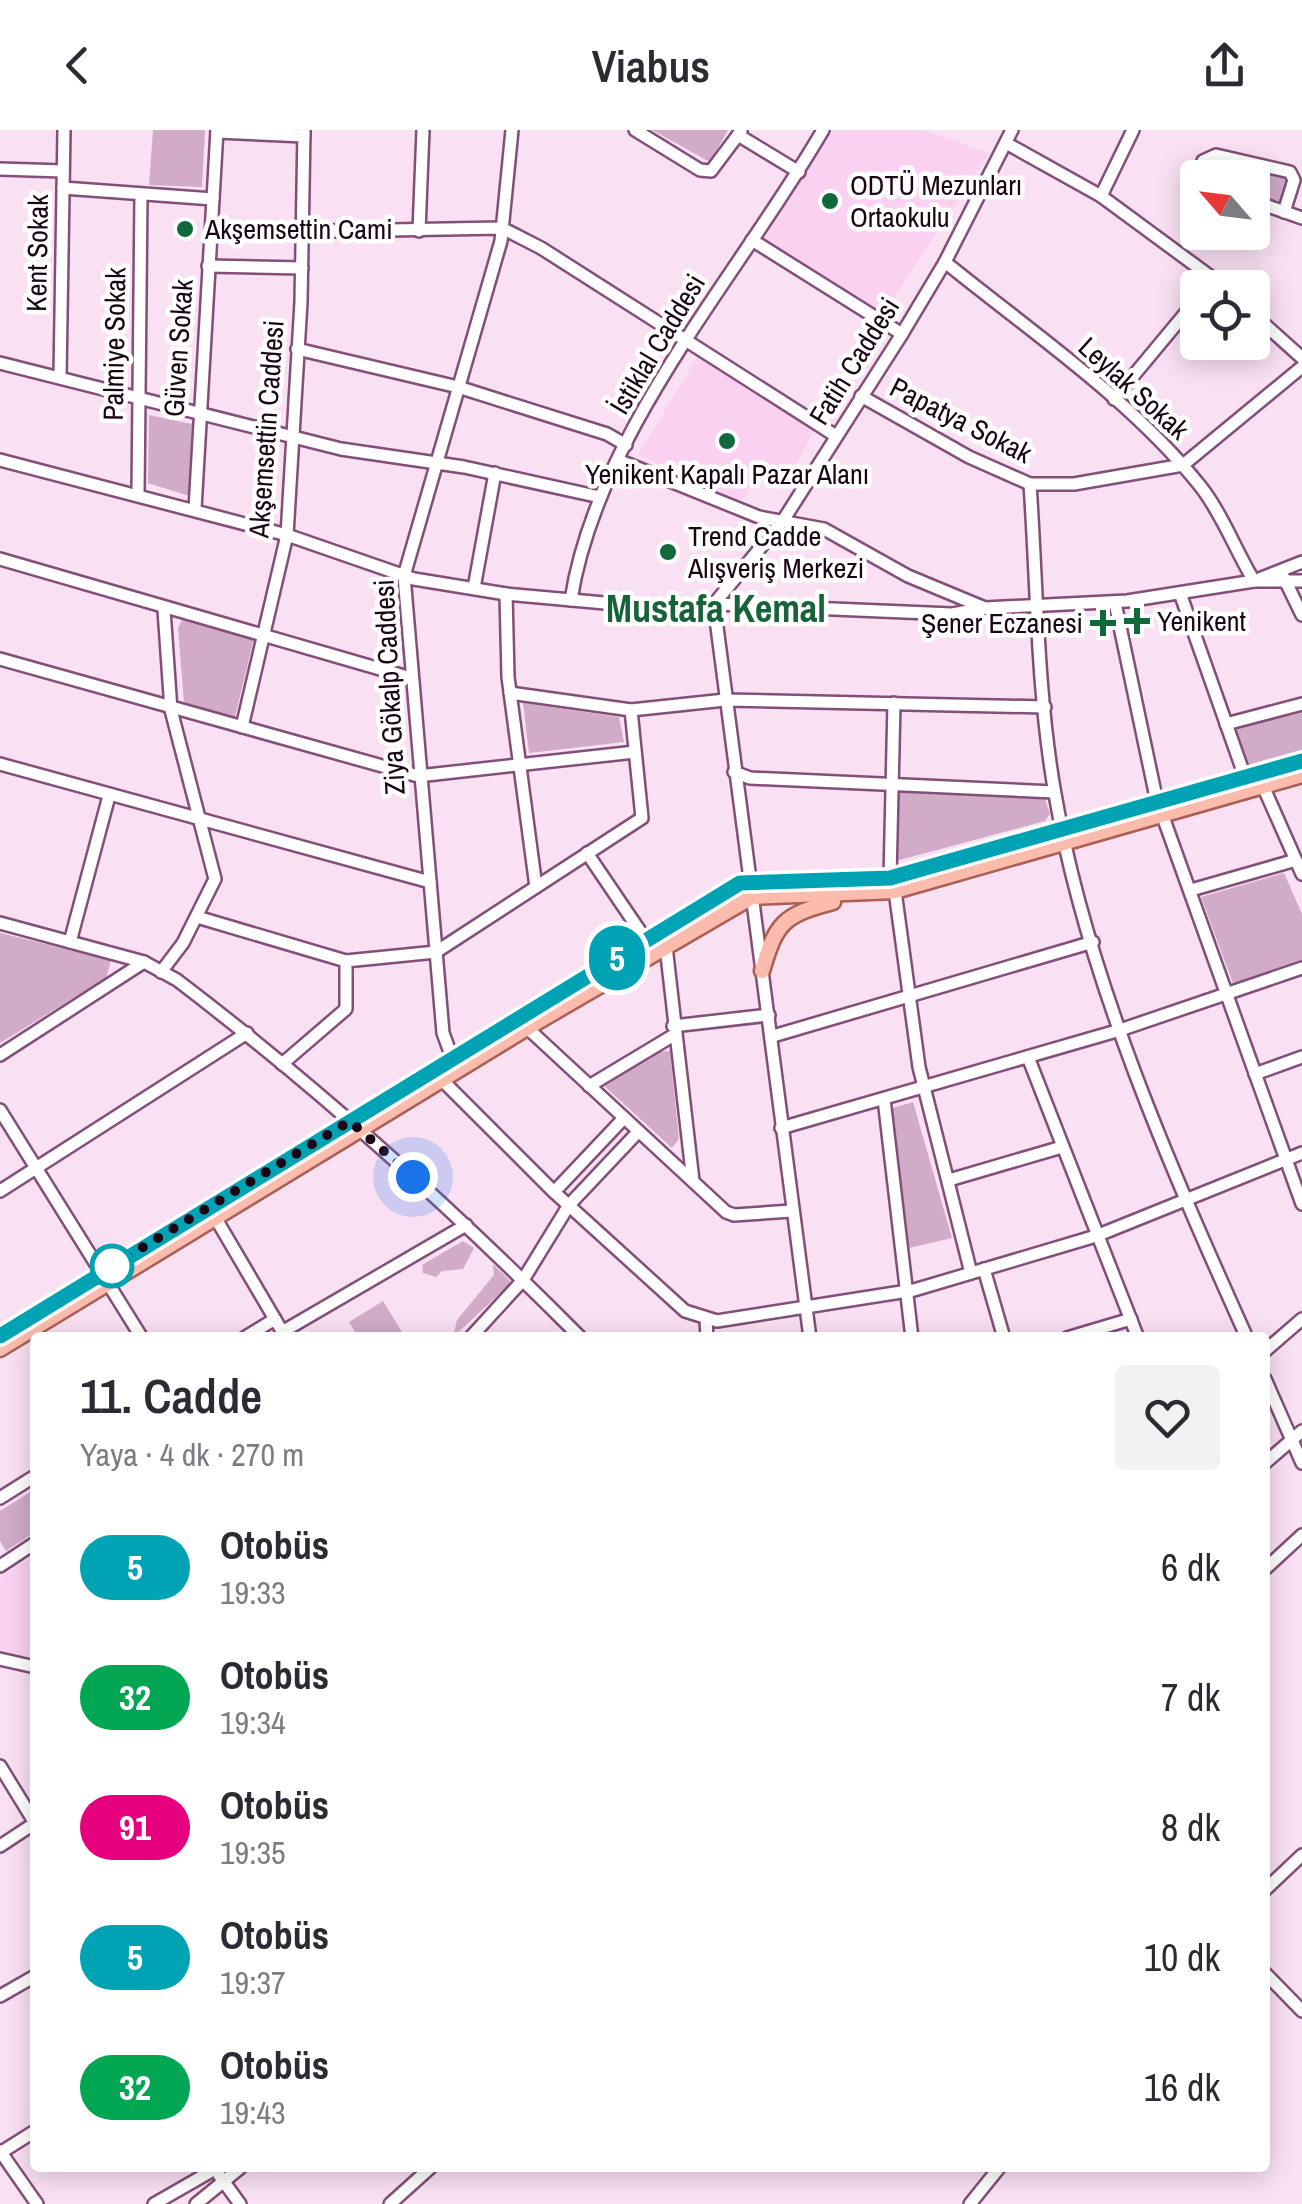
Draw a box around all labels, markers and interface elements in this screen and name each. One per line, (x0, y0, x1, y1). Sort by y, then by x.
text: Viabus (592, 35, 710, 96)
icon: back (50, 38, 105, 93)
icon: share (1197, 38, 1252, 93)
north arrow (1180, 160, 1270, 250)
map controls (1180, 160, 1270, 360)
place label: ODTÜ Mezunları Ortaokulu (850, 166, 1022, 236)
marker: ODTÜ Mezunları Ortaokulu (819, 190, 841, 212)
street label: Kent Sokak (17, 193, 57, 312)
place label: Akşemsettin Cami (204, 210, 393, 248)
marker: Akşemsettin Cami (174, 218, 196, 240)
street label: Palmiye Sokak (94, 267, 134, 421)
street label: İstiklal Caddesi (600, 267, 714, 421)
button: locate (1180, 270, 1270, 360)
street label: Güven Sokak (154, 277, 202, 418)
street label: Fatih Caddesi (800, 290, 908, 432)
street label: Akşemsettin Caddesi (239, 319, 293, 540)
street label: Leylak Sokak (1071, 328, 1198, 448)
street label: Papatya Sokak (884, 368, 1039, 472)
marker: Yenikent Kapalı Pazar Alanı (716, 430, 738, 452)
place label: Yenikent Kapalı Pazar Alanı (585, 455, 869, 493)
place label: Trend Cadde Alışveriş Merkezi (687, 517, 864, 587)
marker: Trend Cadde Alışveriş Merkezi (657, 541, 679, 563)
street label: Ziya Gökalp Caddesi (364, 578, 414, 796)
district label: Mustafa Kemal (606, 583, 826, 634)
place label: Yenikent (1157, 602, 1246, 640)
place label: Şener Eczanesi (921, 604, 1083, 642)
marker: Yenikent (1126, 610, 1148, 632)
marker: Şener Eczanesi (1092, 612, 1114, 634)
line badge: 5 (584, 926, 650, 990)
text: 5 (609, 935, 625, 982)
your location (388, 1152, 438, 1202)
unlabelled marker (91, 1245, 133, 1287)
text: 11. Cadde (80, 1363, 262, 1428)
button: heart (1115, 1365, 1220, 1470)
text: Yaya · 4 dk · 270 m (80, 1433, 304, 1476)
text: Otobüs (220, 1520, 329, 1571)
text: 6 dk (1161, 1542, 1220, 1593)
text: 5 (127, 1544, 143, 1591)
text: 19:33 (220, 1571, 286, 1614)
text: Otobüs (220, 1650, 329, 1701)
text: 7 dk (1161, 1672, 1220, 1723)
text: 32 (119, 1674, 151, 1721)
text: 19:34 (220, 1701, 286, 1744)
text: Otobüs (220, 1780, 329, 1831)
text: 8 dk (1161, 1802, 1220, 1853)
text: 91 (119, 1804, 151, 1851)
text: 19:35 (220, 1831, 286, 1874)
text: Otobüs (220, 1910, 329, 1961)
text: 10 dk (1144, 1932, 1220, 1983)
text: 5 (127, 1934, 143, 1981)
text: 19:37 (220, 1961, 286, 2004)
text: Otobüs (220, 2040, 329, 2091)
text: 16 dk (1144, 2062, 1220, 2113)
text: 32 (119, 2064, 151, 2111)
text: 19:43 (220, 2091, 286, 2134)

